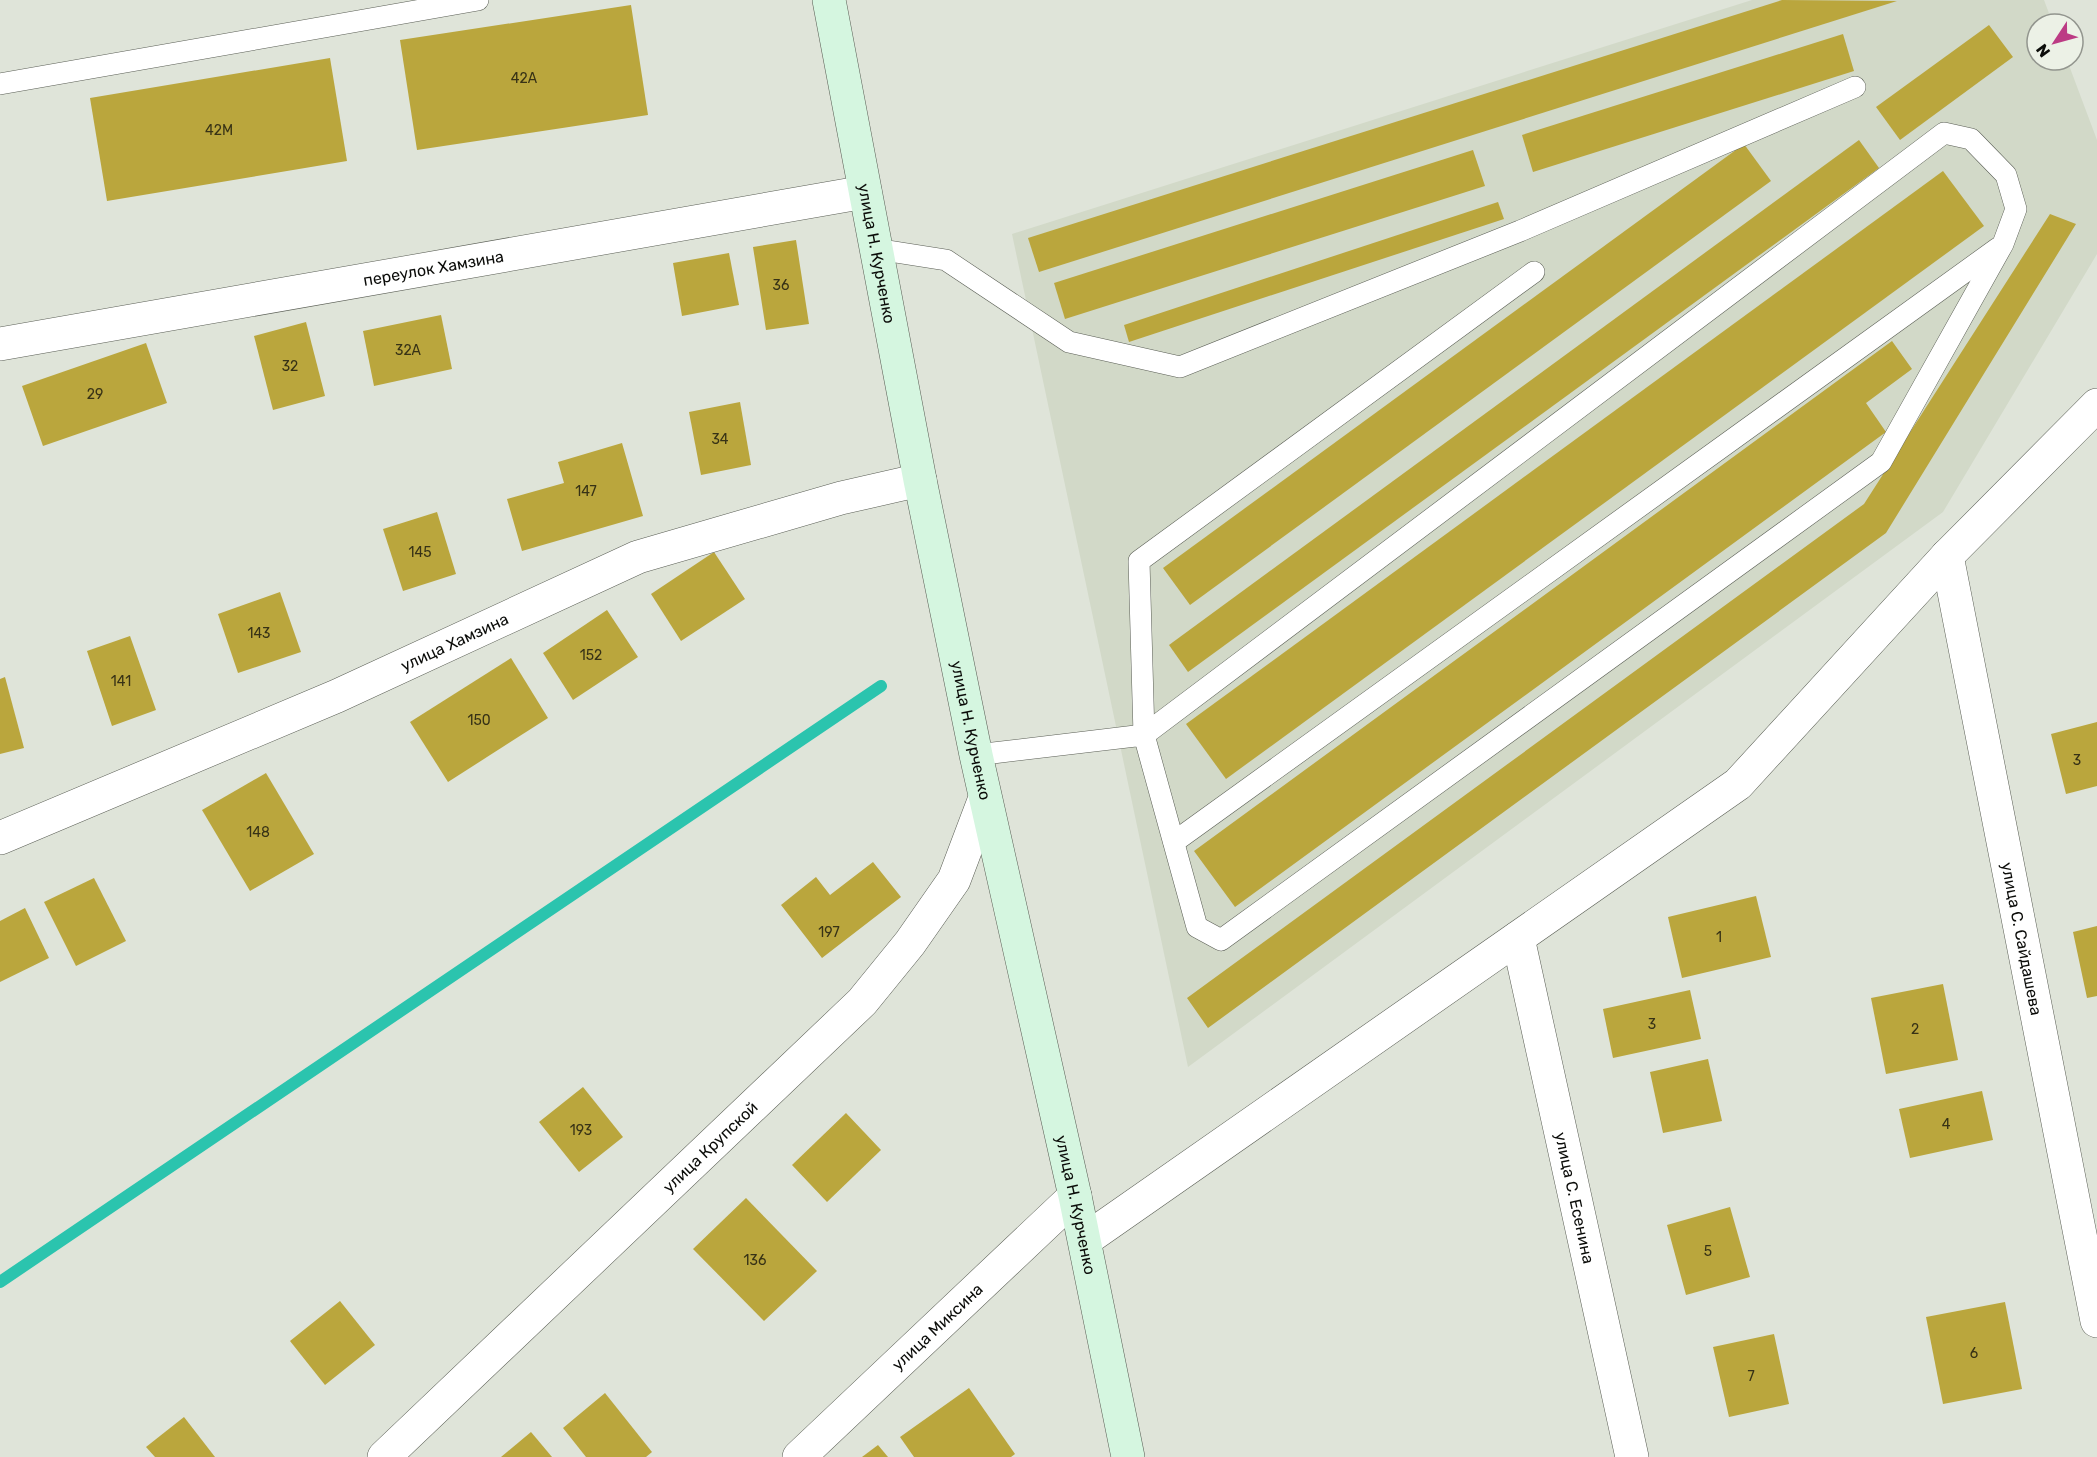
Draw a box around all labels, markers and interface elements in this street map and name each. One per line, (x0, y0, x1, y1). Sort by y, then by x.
north arrow (2025, 12, 2085, 72)
text: N (2032, 40, 2054, 61)
house number: 42А (511, 70, 538, 87)
house number: 42М (205, 122, 233, 139)
street label: улица Н. Курченко (854, 182, 899, 325)
street label: переулок Хамзина (362, 247, 505, 290)
house number: 36 (773, 277, 789, 294)
house number: 32А (395, 342, 422, 359)
house number: 32 (282, 358, 298, 375)
house number: 29 (87, 386, 103, 403)
house number: 34 (711, 431, 729, 448)
house number: 147 (575, 483, 597, 500)
house number: 145 (408, 544, 432, 561)
street label: улица Хамзина (398, 609, 511, 675)
house number: 143 (247, 625, 271, 642)
house number: 152 (580, 647, 602, 664)
street label: улица Н. Курченко (947, 659, 995, 802)
house number: 141 (111, 673, 131, 690)
house number: 150 (467, 712, 491, 729)
house number: 3 (2073, 752, 2081, 769)
house number: 148 (246, 824, 270, 841)
street label: улица С. Сайдашева (1997, 861, 2046, 1017)
house number: 197 (818, 924, 840, 941)
house number: 1 (1716, 929, 1722, 946)
house number: 3 (1648, 1016, 1656, 1033)
house number: 2 (1911, 1021, 1919, 1038)
street label: улица Крупской (659, 1098, 762, 1197)
house number: 4 (1942, 1116, 1951, 1133)
house number: 193 (570, 1122, 592, 1139)
street label: улица С. Есенина (1551, 1130, 1598, 1265)
street label: улица Н. Курченко (1052, 1133, 1100, 1276)
house number: 5 (1704, 1243, 1712, 1260)
house number: 136 (744, 1252, 766, 1269)
street label: улица Миксина (888, 1279, 987, 1374)
house number: 6 (1970, 1345, 1978, 1362)
house number: 7 (1747, 1368, 1755, 1385)

